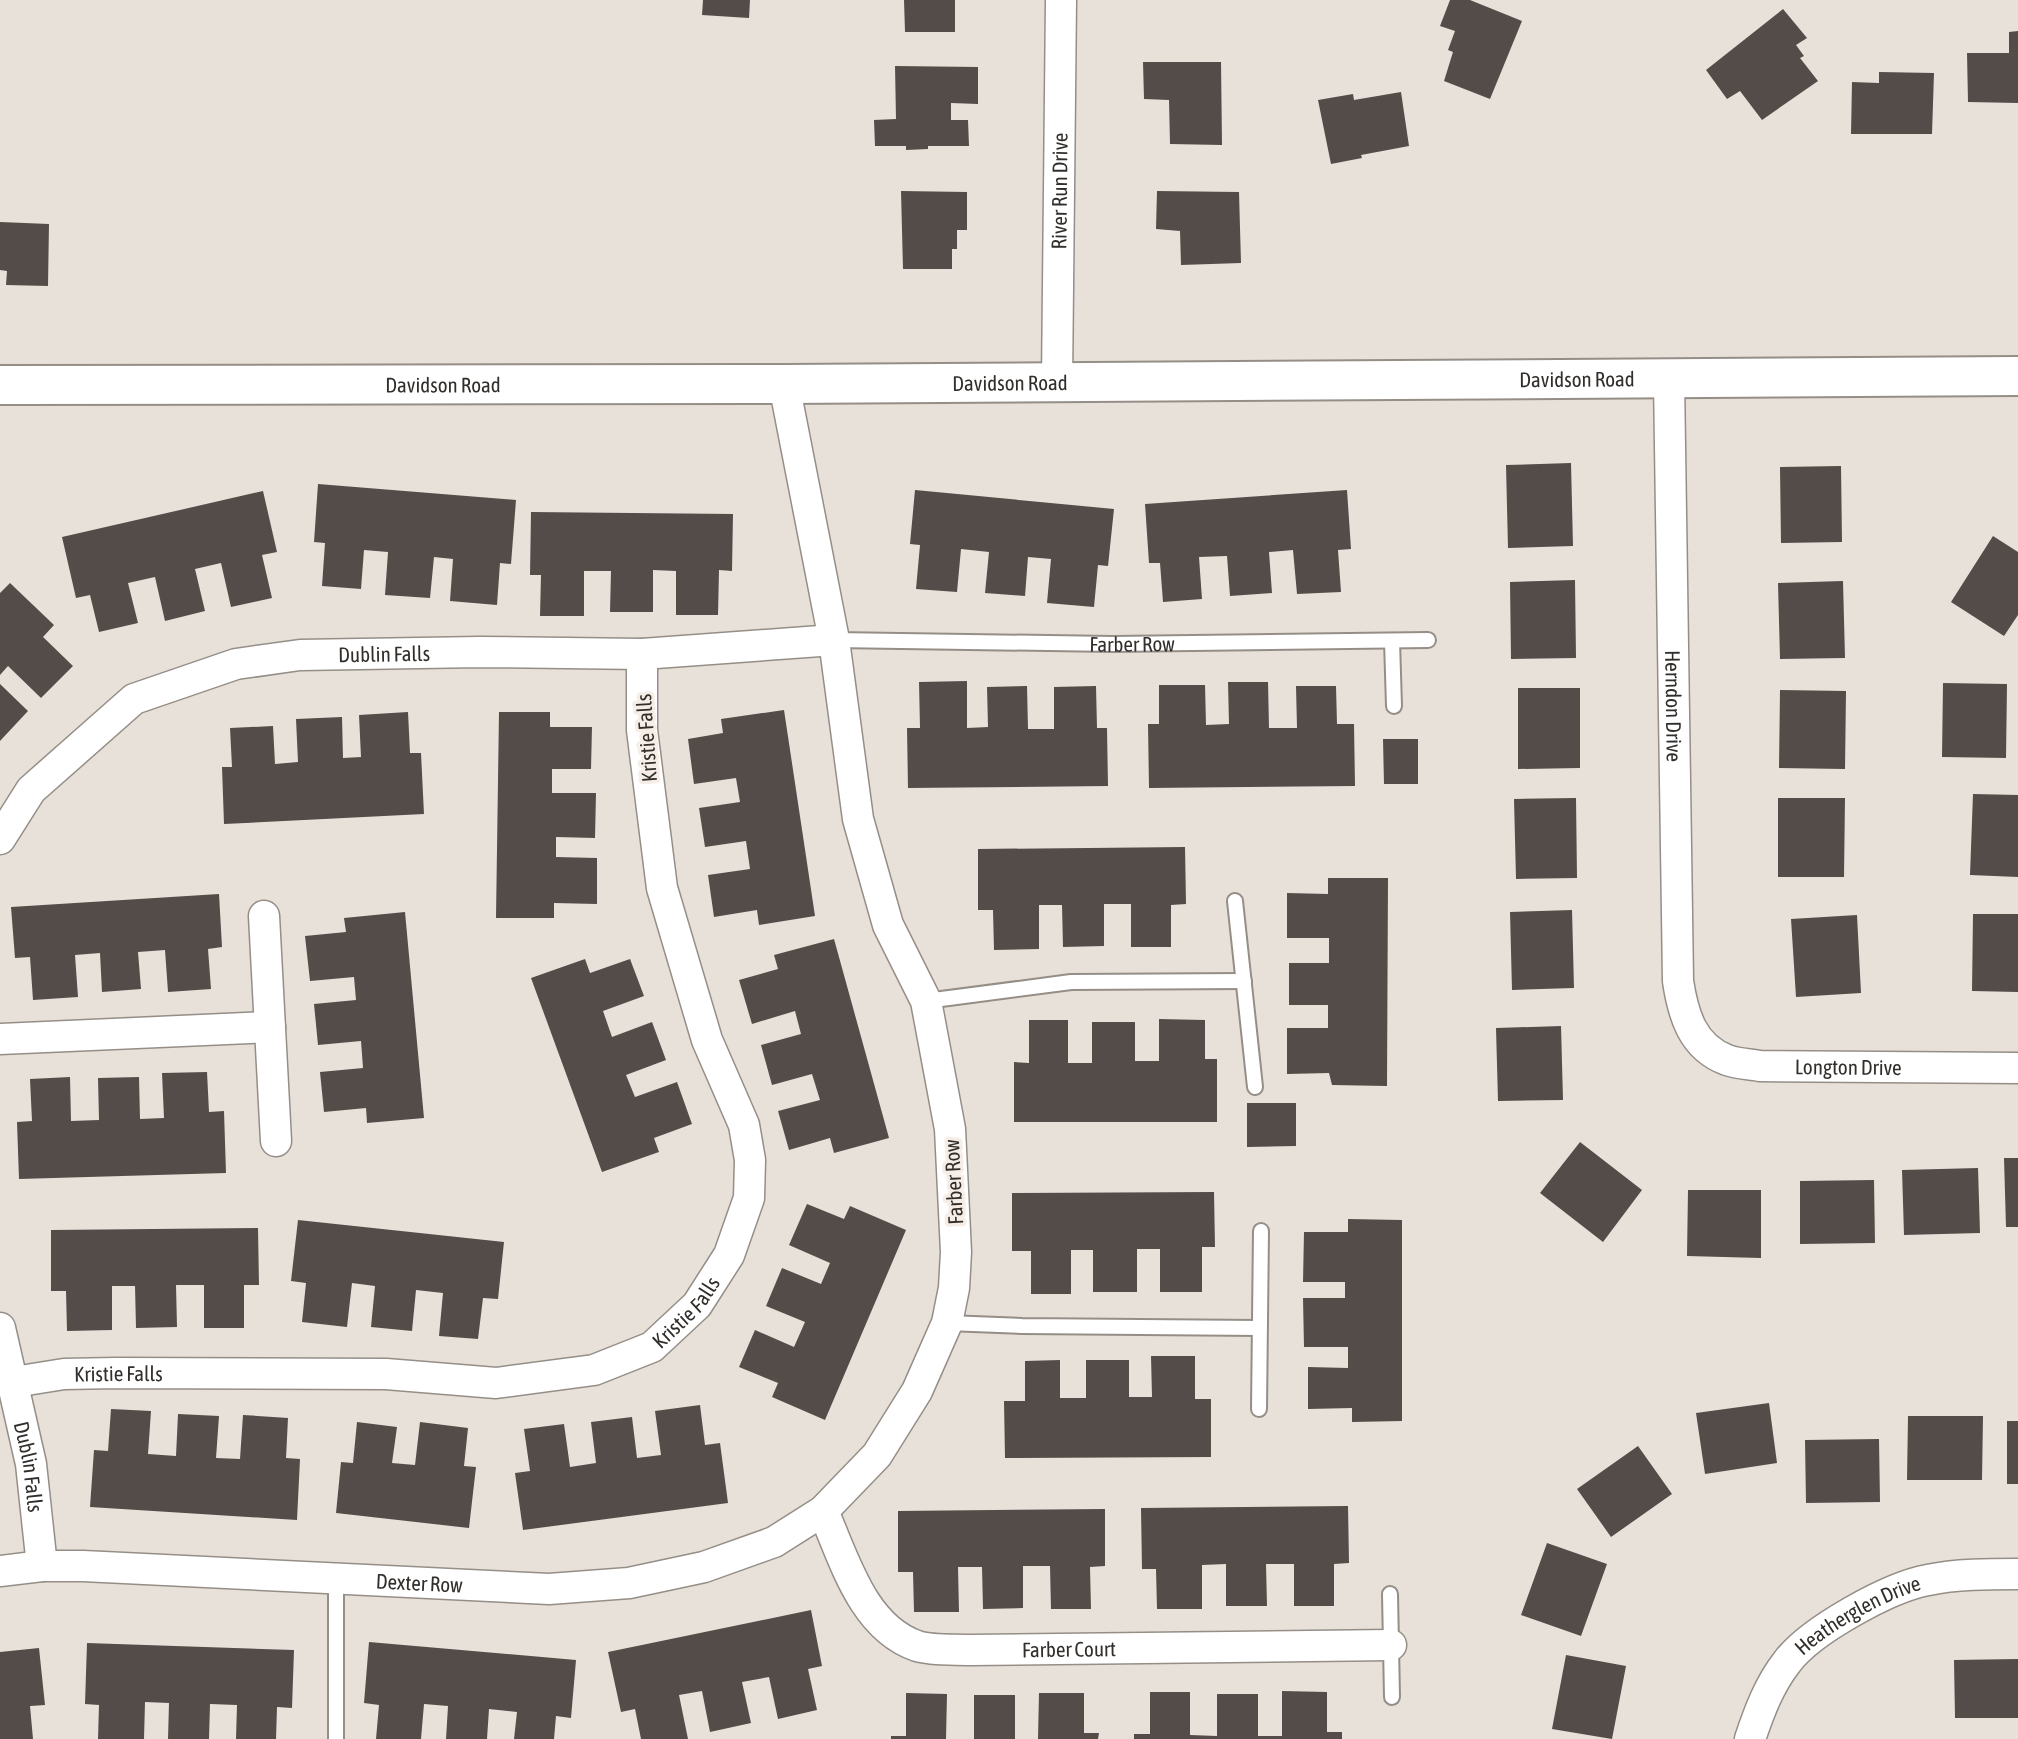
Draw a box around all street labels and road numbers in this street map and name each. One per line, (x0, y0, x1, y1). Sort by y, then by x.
street label: River Run Drive (1046, 132, 1072, 250)
street label: Davidson Road (1519, 366, 1635, 391)
street label: Davidson Road (952, 370, 1068, 395)
street label: Davidson Road (385, 372, 501, 397)
street label: Farber Row (1089, 631, 1175, 656)
street label: Dublin Falls (338, 641, 430, 666)
street label: Herndon Drive (1661, 650, 1687, 762)
street label: Kristie Falls (631, 693, 661, 783)
street label: Longton Drive (1795, 1054, 1902, 1079)
street label: Farber Row (939, 1138, 967, 1225)
street label: Kristie Falls (647, 1272, 724, 1353)
street label: Kristie Falls (74, 1361, 163, 1386)
street label: Dublin Falls (10, 1419, 48, 1513)
street label: Dexter Row (375, 1568, 464, 1597)
street label: Heatherglen Drive (1790, 1570, 1923, 1659)
street label: Farber Court (1022, 1636, 1116, 1661)

